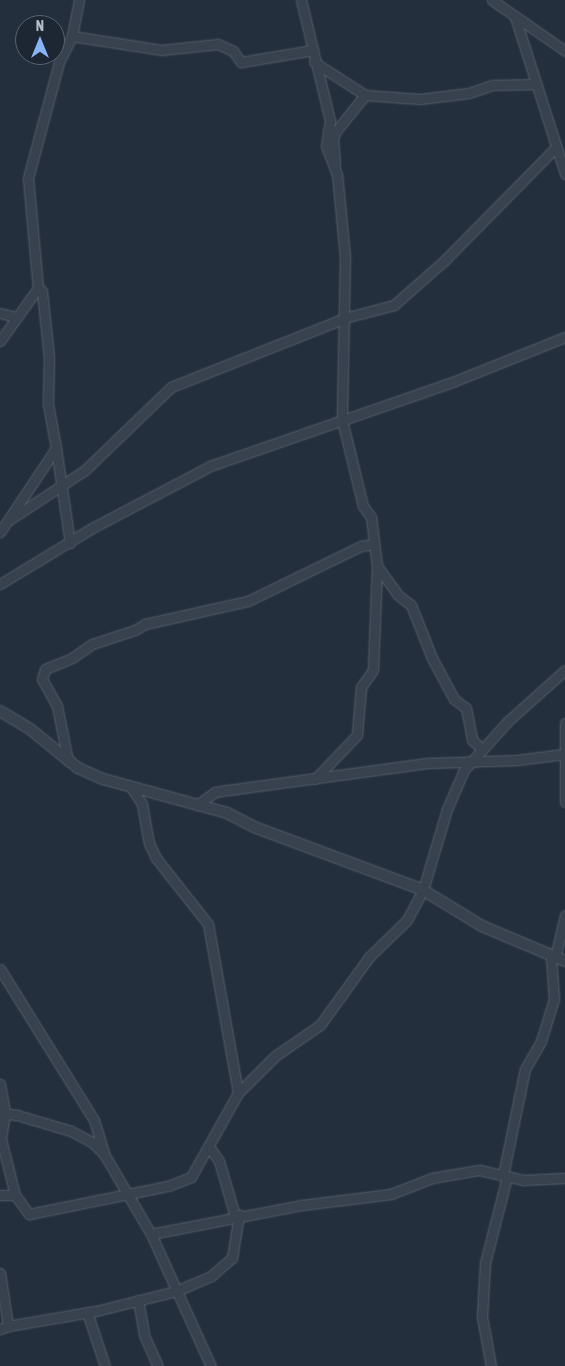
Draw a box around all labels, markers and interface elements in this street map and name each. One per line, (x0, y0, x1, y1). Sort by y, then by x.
north arrow (15, 15, 65, 65)
text: N (36, 18, 44, 34)

